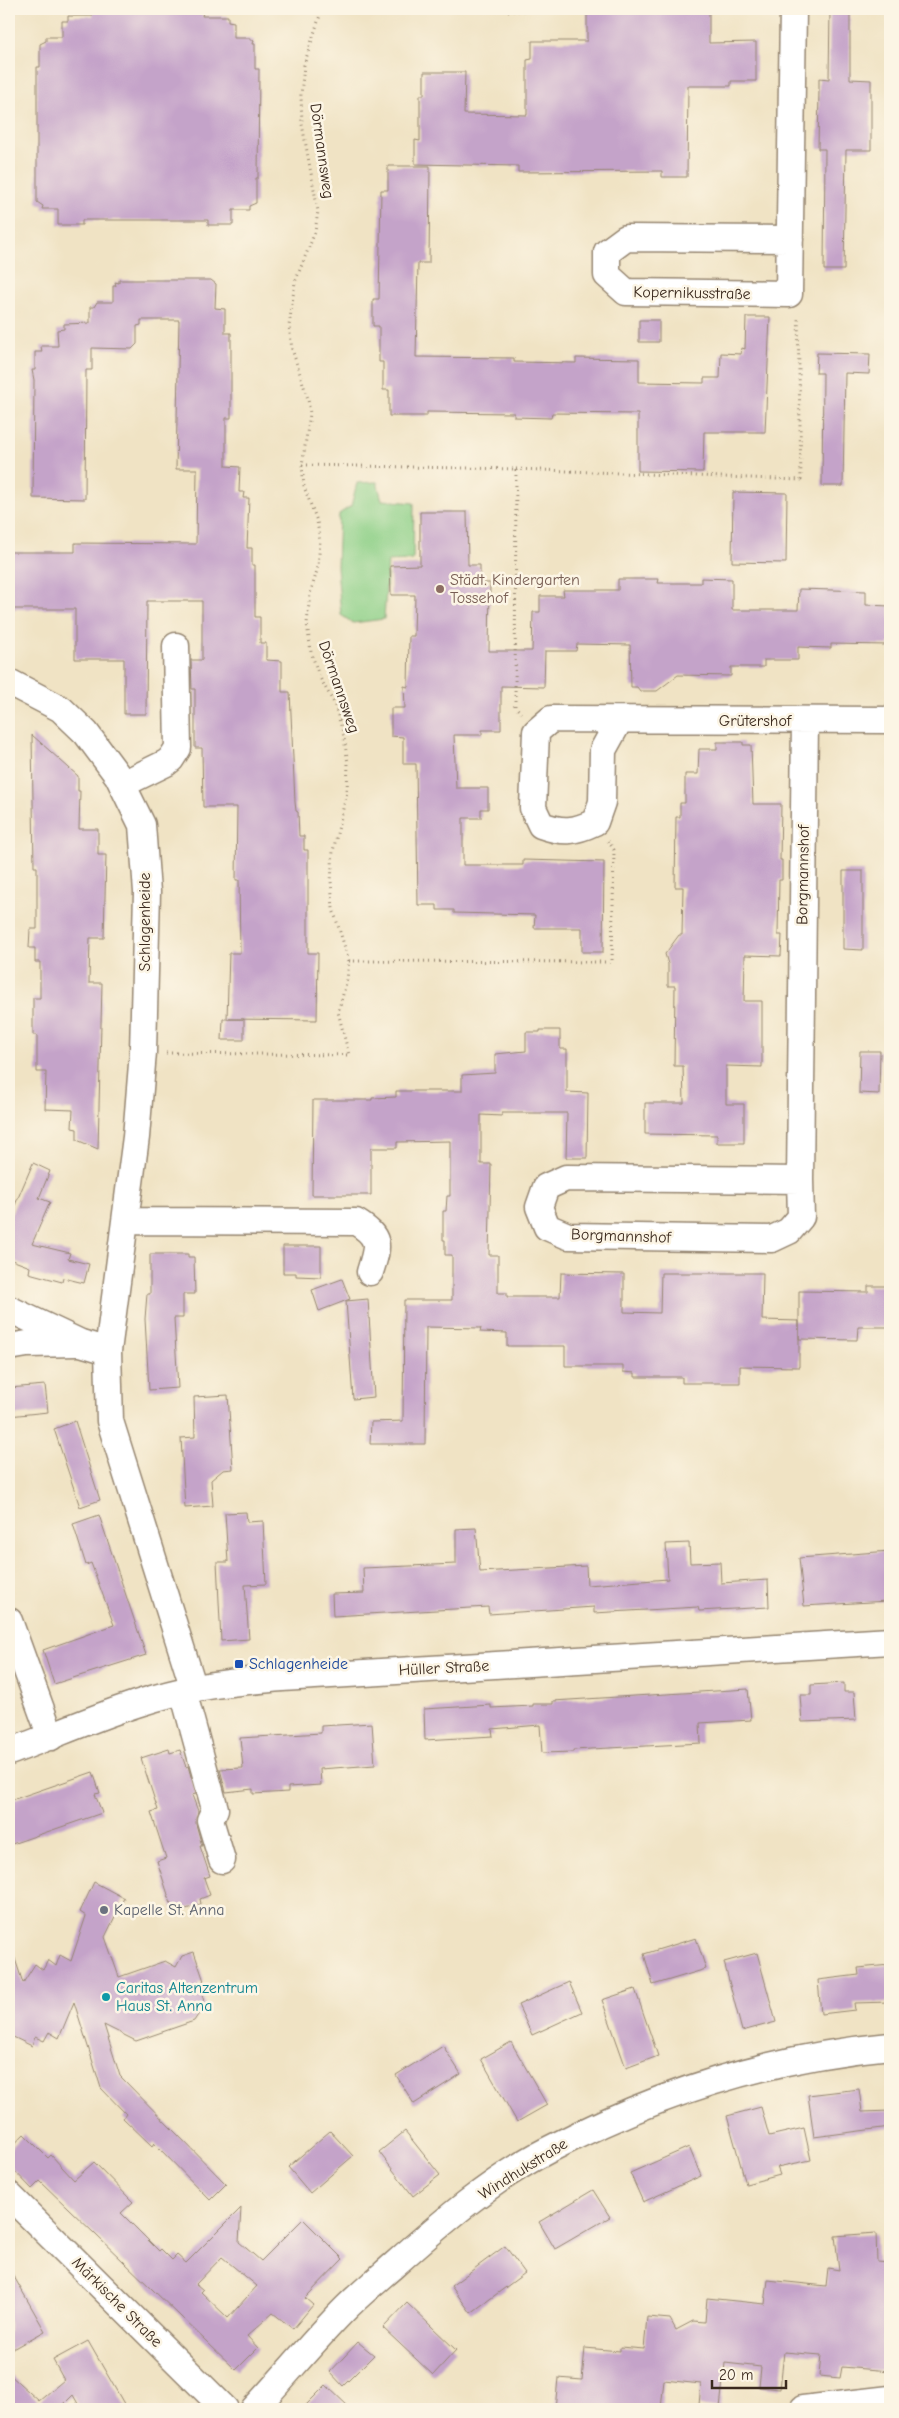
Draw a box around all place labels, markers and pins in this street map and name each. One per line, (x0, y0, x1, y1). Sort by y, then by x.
place label: Städt. Kindergarten Tossehof (450, 571, 580, 607)
marker: Städt. Kindergarten Tossehof (434, 583, 446, 595)
place label: Schlagenheide (249, 1655, 348, 1673)
marker: Schlagenheide (233, 1658, 245, 1670)
place label: Kapelle St. Anna (114, 1901, 225, 1919)
marker: Kapelle St. Anna (98, 1904, 110, 1916)
place label: Caritas Altenzentrum Haus St. Anna (116, 1979, 258, 2015)
marker: Caritas Altenzentrum Haus St. Anna (100, 1991, 112, 2003)

